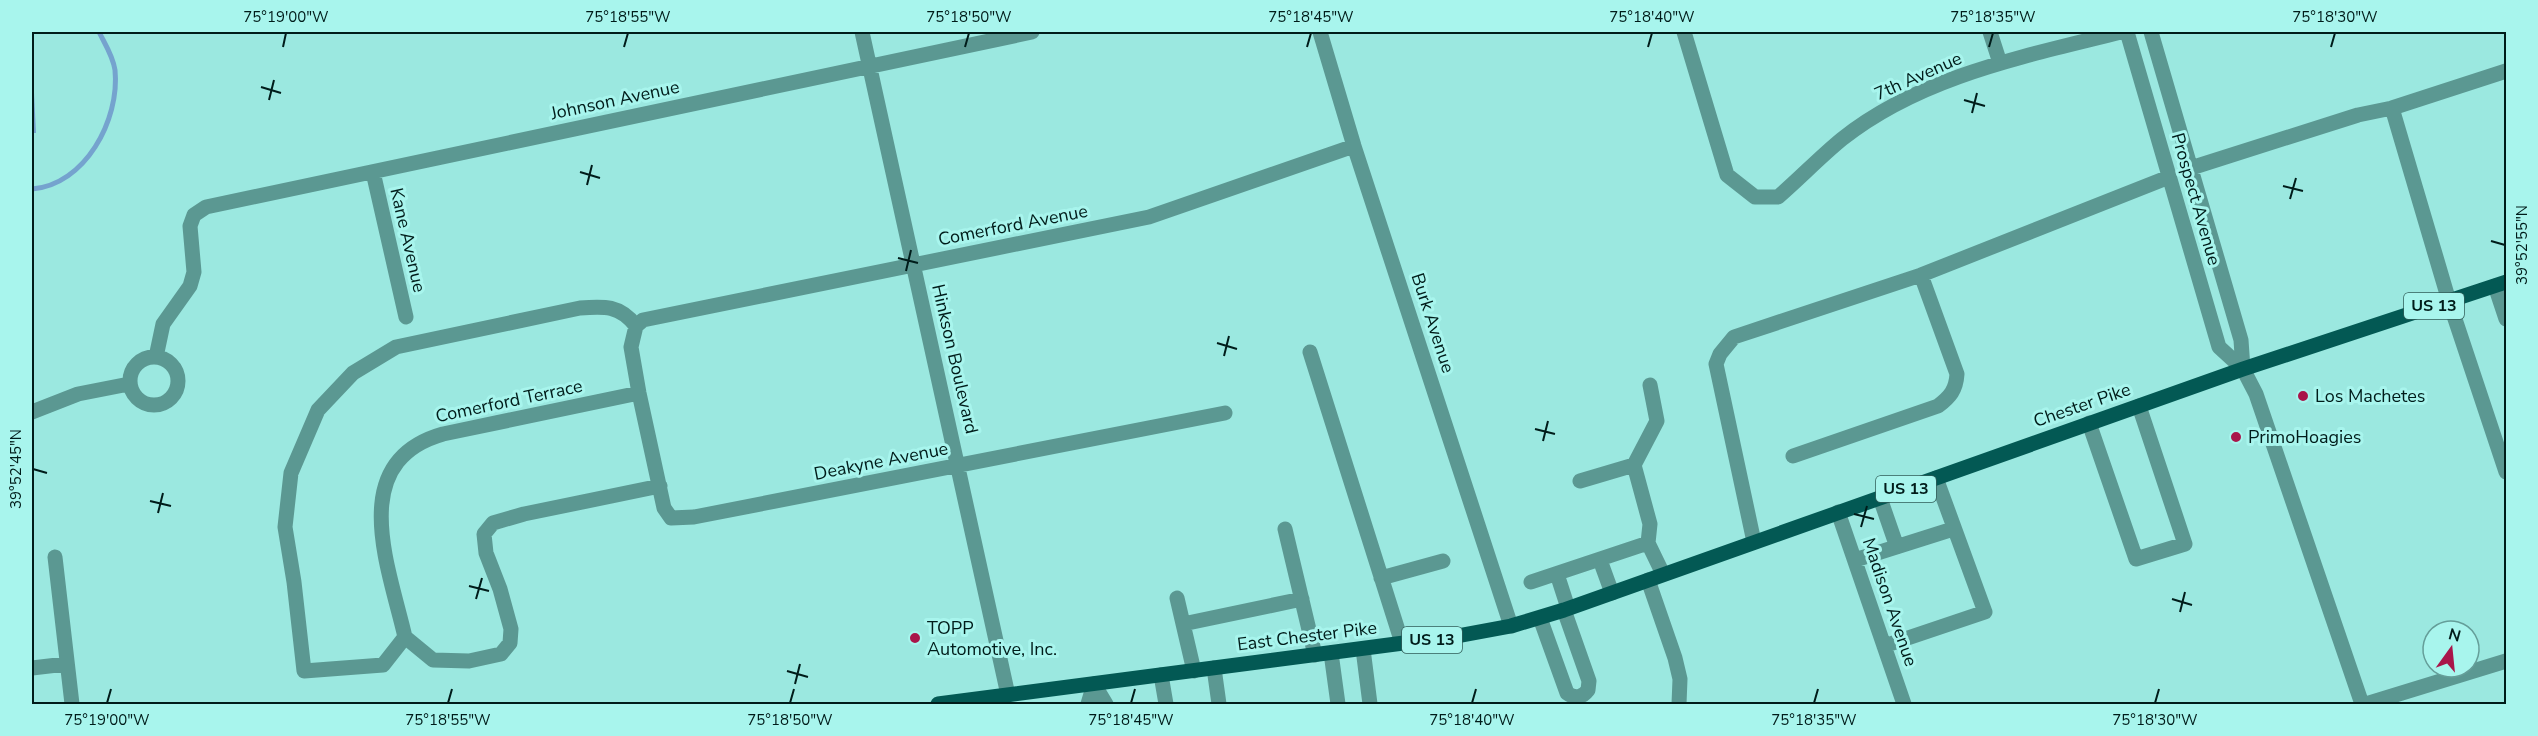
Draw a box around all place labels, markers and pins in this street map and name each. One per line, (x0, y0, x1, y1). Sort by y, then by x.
place label: Los Machetes (2315, 384, 2425, 408)
marker: Los Machetes (2296, 389, 2310, 403)
place label: PrimoHoagies (2248, 425, 2361, 449)
marker: PrimoHoagies (2229, 430, 2243, 444)
place label: TOPP Automotive, Inc. (927, 616, 1057, 661)
marker: TOPP Automotive, Inc. (908, 631, 922, 645)

